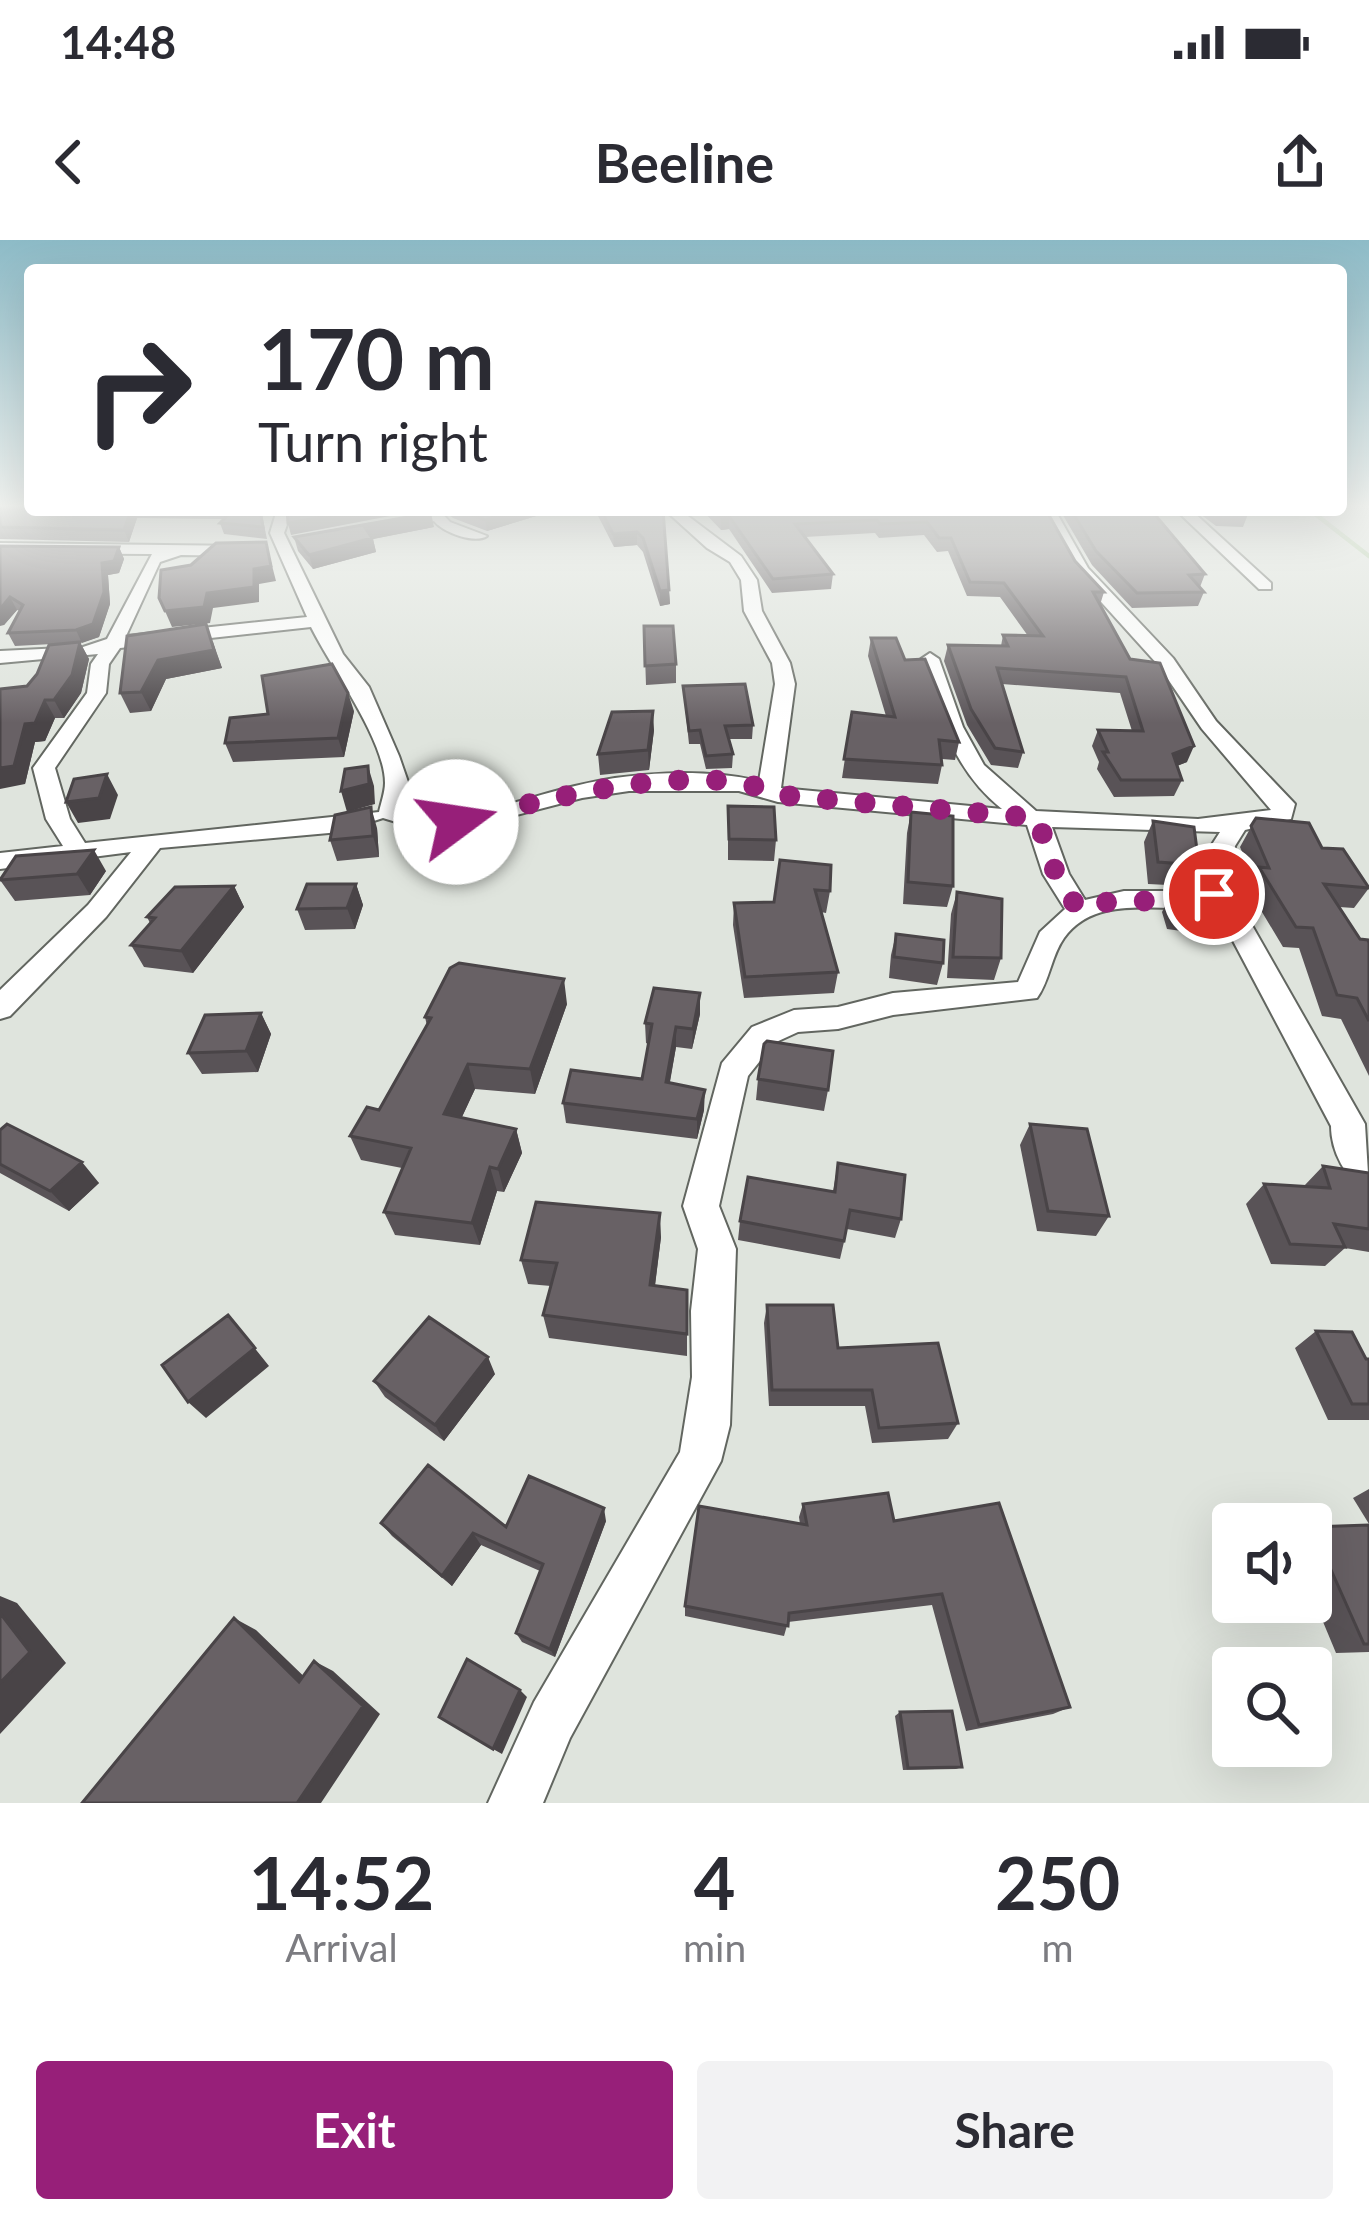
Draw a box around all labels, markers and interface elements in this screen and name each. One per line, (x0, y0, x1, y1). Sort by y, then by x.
text: 14:48 (60, 15, 176, 69)
icon: back (36, 129, 102, 195)
icon: share (1267, 129, 1333, 195)
text: Beeline (595, 130, 774, 195)
text: 170 m (258, 307, 495, 408)
icon: right (60, 312, 216, 468)
text: Turn right (258, 409, 488, 474)
position arrow (393, 759, 519, 885)
pin (1163, 843, 1265, 945)
icon: arrive (1181, 861, 1247, 927)
map controls (1212, 1503, 1332, 1767)
button: sound (1212, 1503, 1332, 1623)
button: search (1212, 1647, 1332, 1767)
text: 14:52 (249, 1839, 434, 1925)
text: 4 (694, 1839, 736, 1925)
text: 250 (995, 1839, 1120, 1925)
text: Arrival (285, 1924, 398, 1970)
text: min (683, 1924, 746, 1970)
text: m (1042, 1924, 1074, 1970)
button: Exit (36, 2061, 673, 2199)
button: Share (697, 2061, 1333, 2199)

